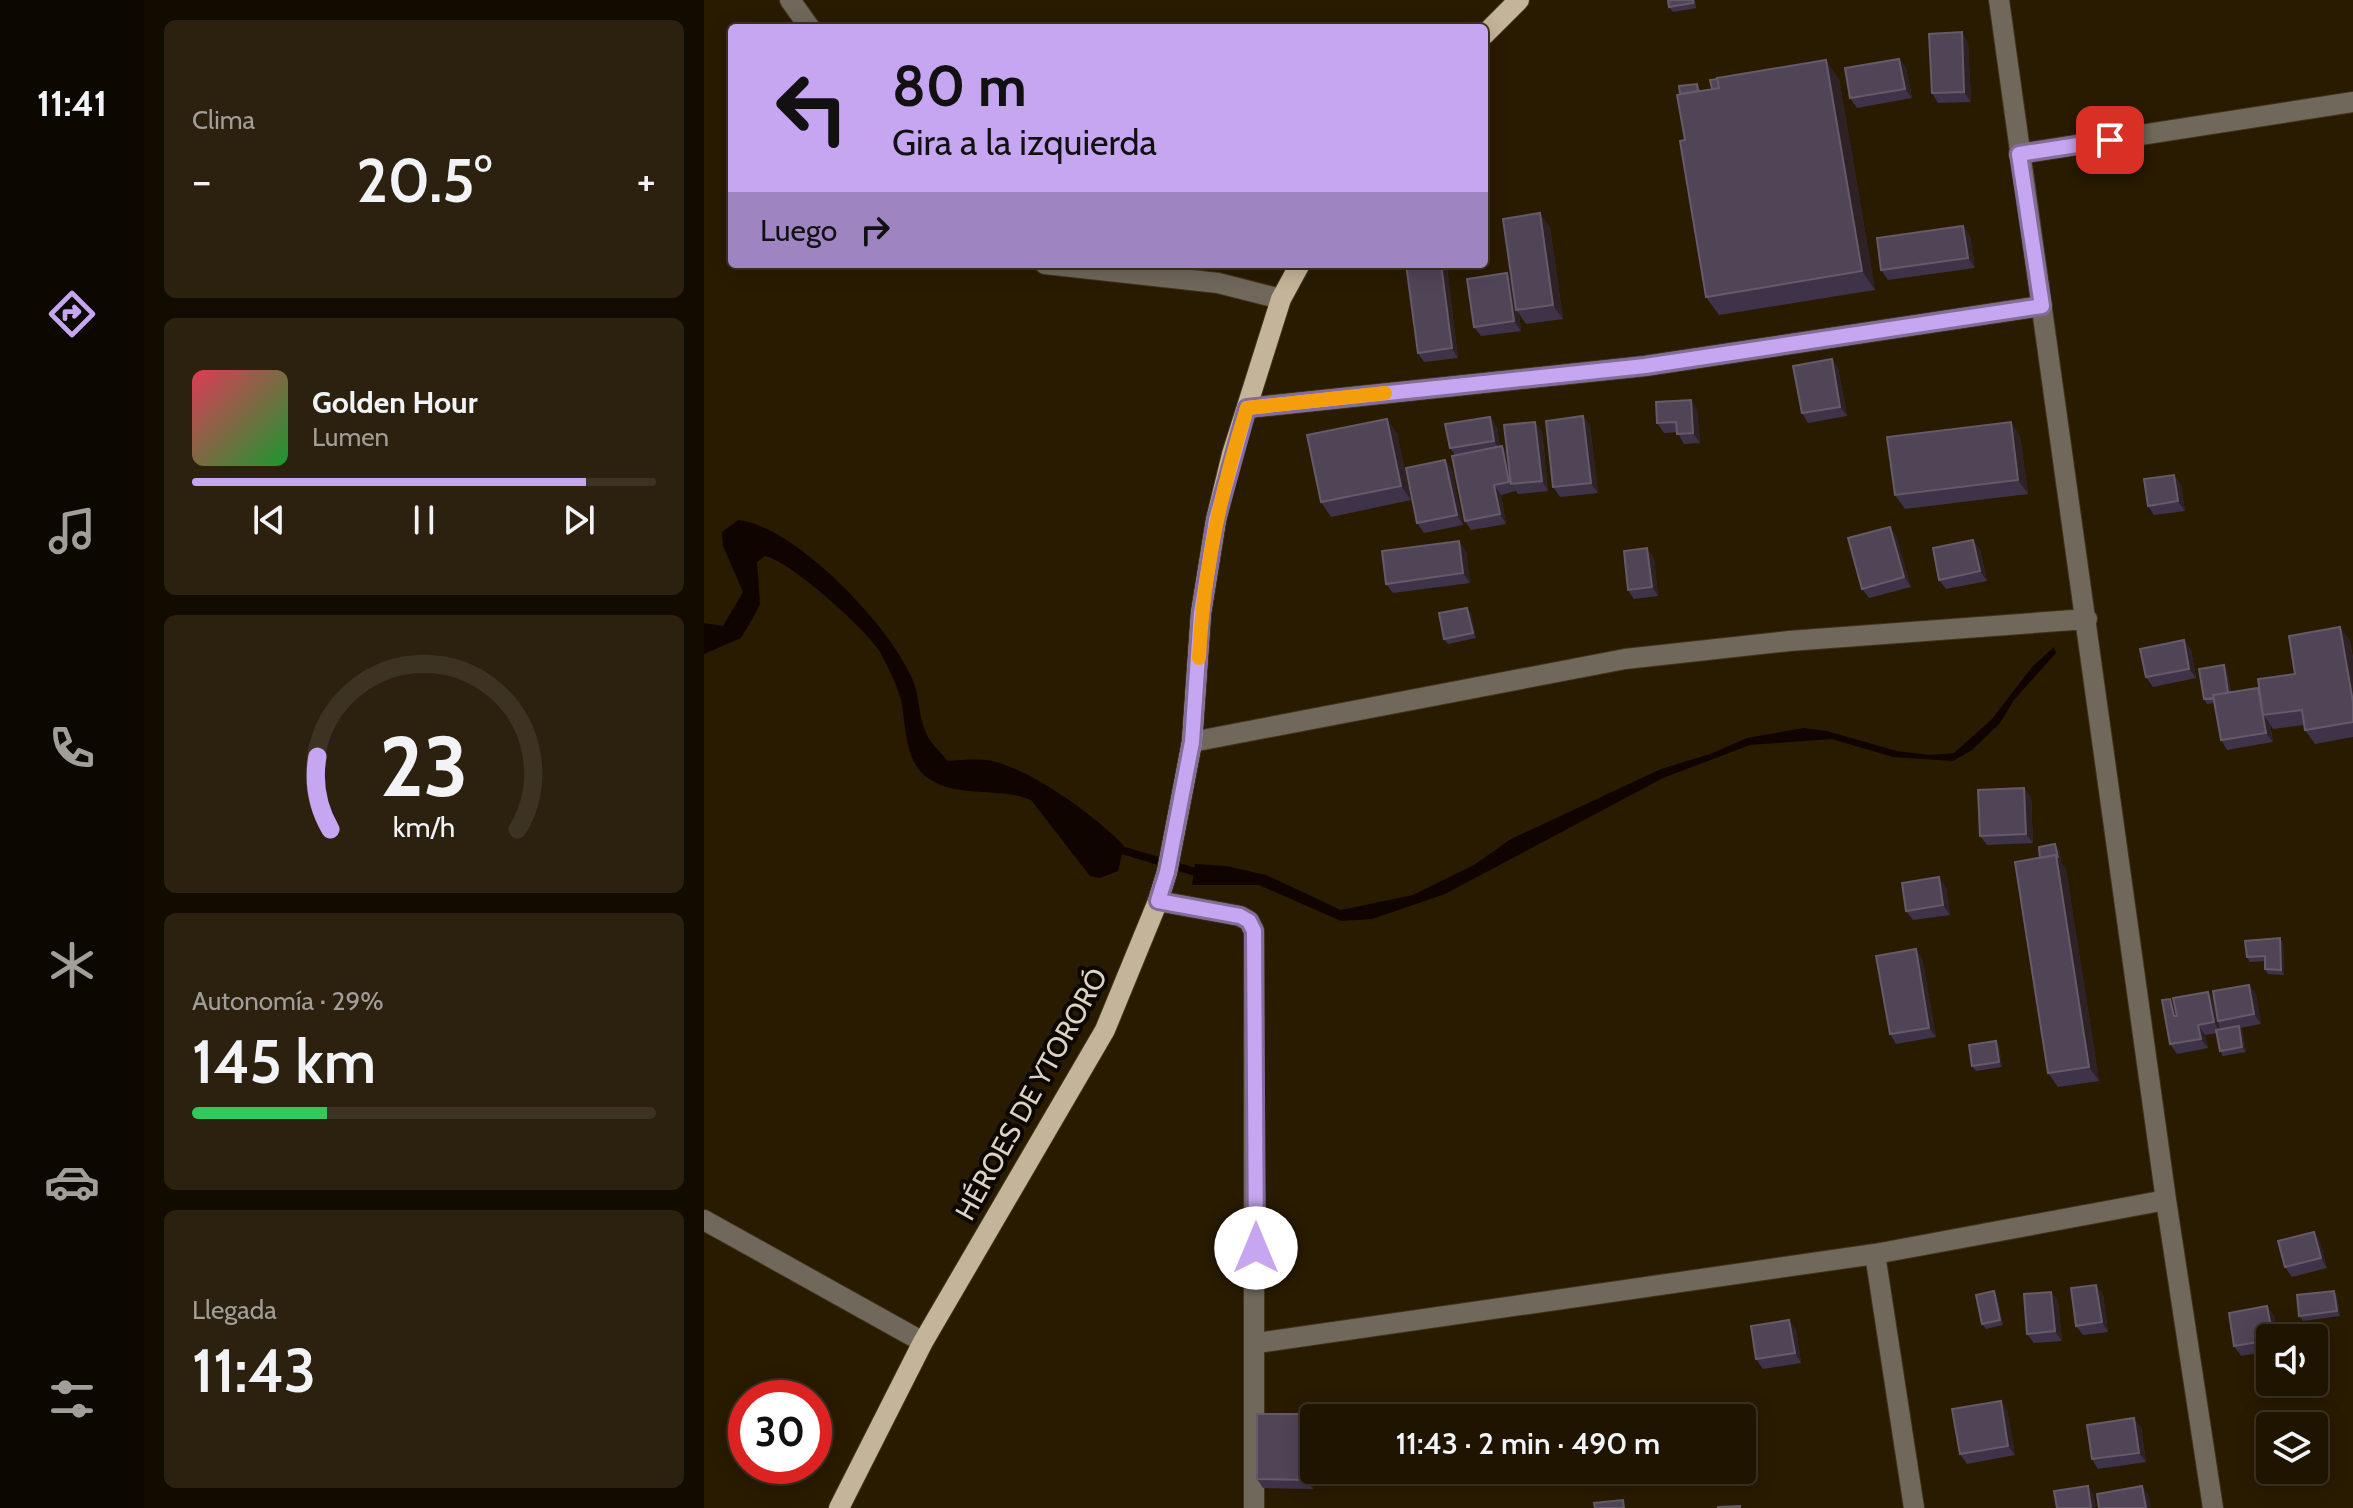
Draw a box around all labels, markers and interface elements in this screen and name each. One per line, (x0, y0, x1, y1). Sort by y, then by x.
text: 80 m (892, 52, 1027, 120)
icon: left (760, 56, 864, 160)
text: 11:41 (37, 81, 107, 125)
text: Clima (192, 104, 255, 136)
pin (2076, 106, 2144, 174)
icon: arrive (2088, 118, 2132, 162)
text: Gira a la izquierda (892, 120, 1157, 164)
text: 20.5° (356, 144, 492, 217)
text: − (192, 154, 211, 207)
text: + (637, 154, 656, 207)
icon: right (853, 208, 897, 252)
text: Luego (760, 212, 837, 249)
icon: directions (44, 286, 100, 342)
text: Golden Hour (312, 384, 478, 421)
text: Lumen (312, 421, 389, 453)
icon: previous (247, 498, 291, 542)
icon: pause (402, 498, 446, 542)
icon: next (557, 498, 601, 542)
icon: music (44, 503, 100, 559)
text: 23 (380, 716, 468, 817)
icon: phone (44, 720, 100, 776)
text: km/h (393, 809, 455, 844)
icon: climate (44, 937, 100, 993)
street label: HÉROES DE YTORORÓ (948, 962, 1114, 1226)
text: Autonomía · 29% (192, 985, 384, 1017)
text: 145 km (192, 1025, 376, 1098)
icon: car (44, 1154, 100, 1210)
position arrow (1214, 1206, 1298, 1290)
text: Llegada (192, 1294, 277, 1326)
map controls (2256, 1324, 2328, 1484)
button: sound (2256, 1324, 2328, 1396)
text: 11:43 (192, 1334, 316, 1407)
icon: filters (44, 1371, 100, 1427)
speed limit sign: 30 (728, 1380, 832, 1484)
button: layers (2256, 1412, 2328, 1484)
text: 11:43 · 2 min · 490 m (1396, 1425, 1660, 1462)

